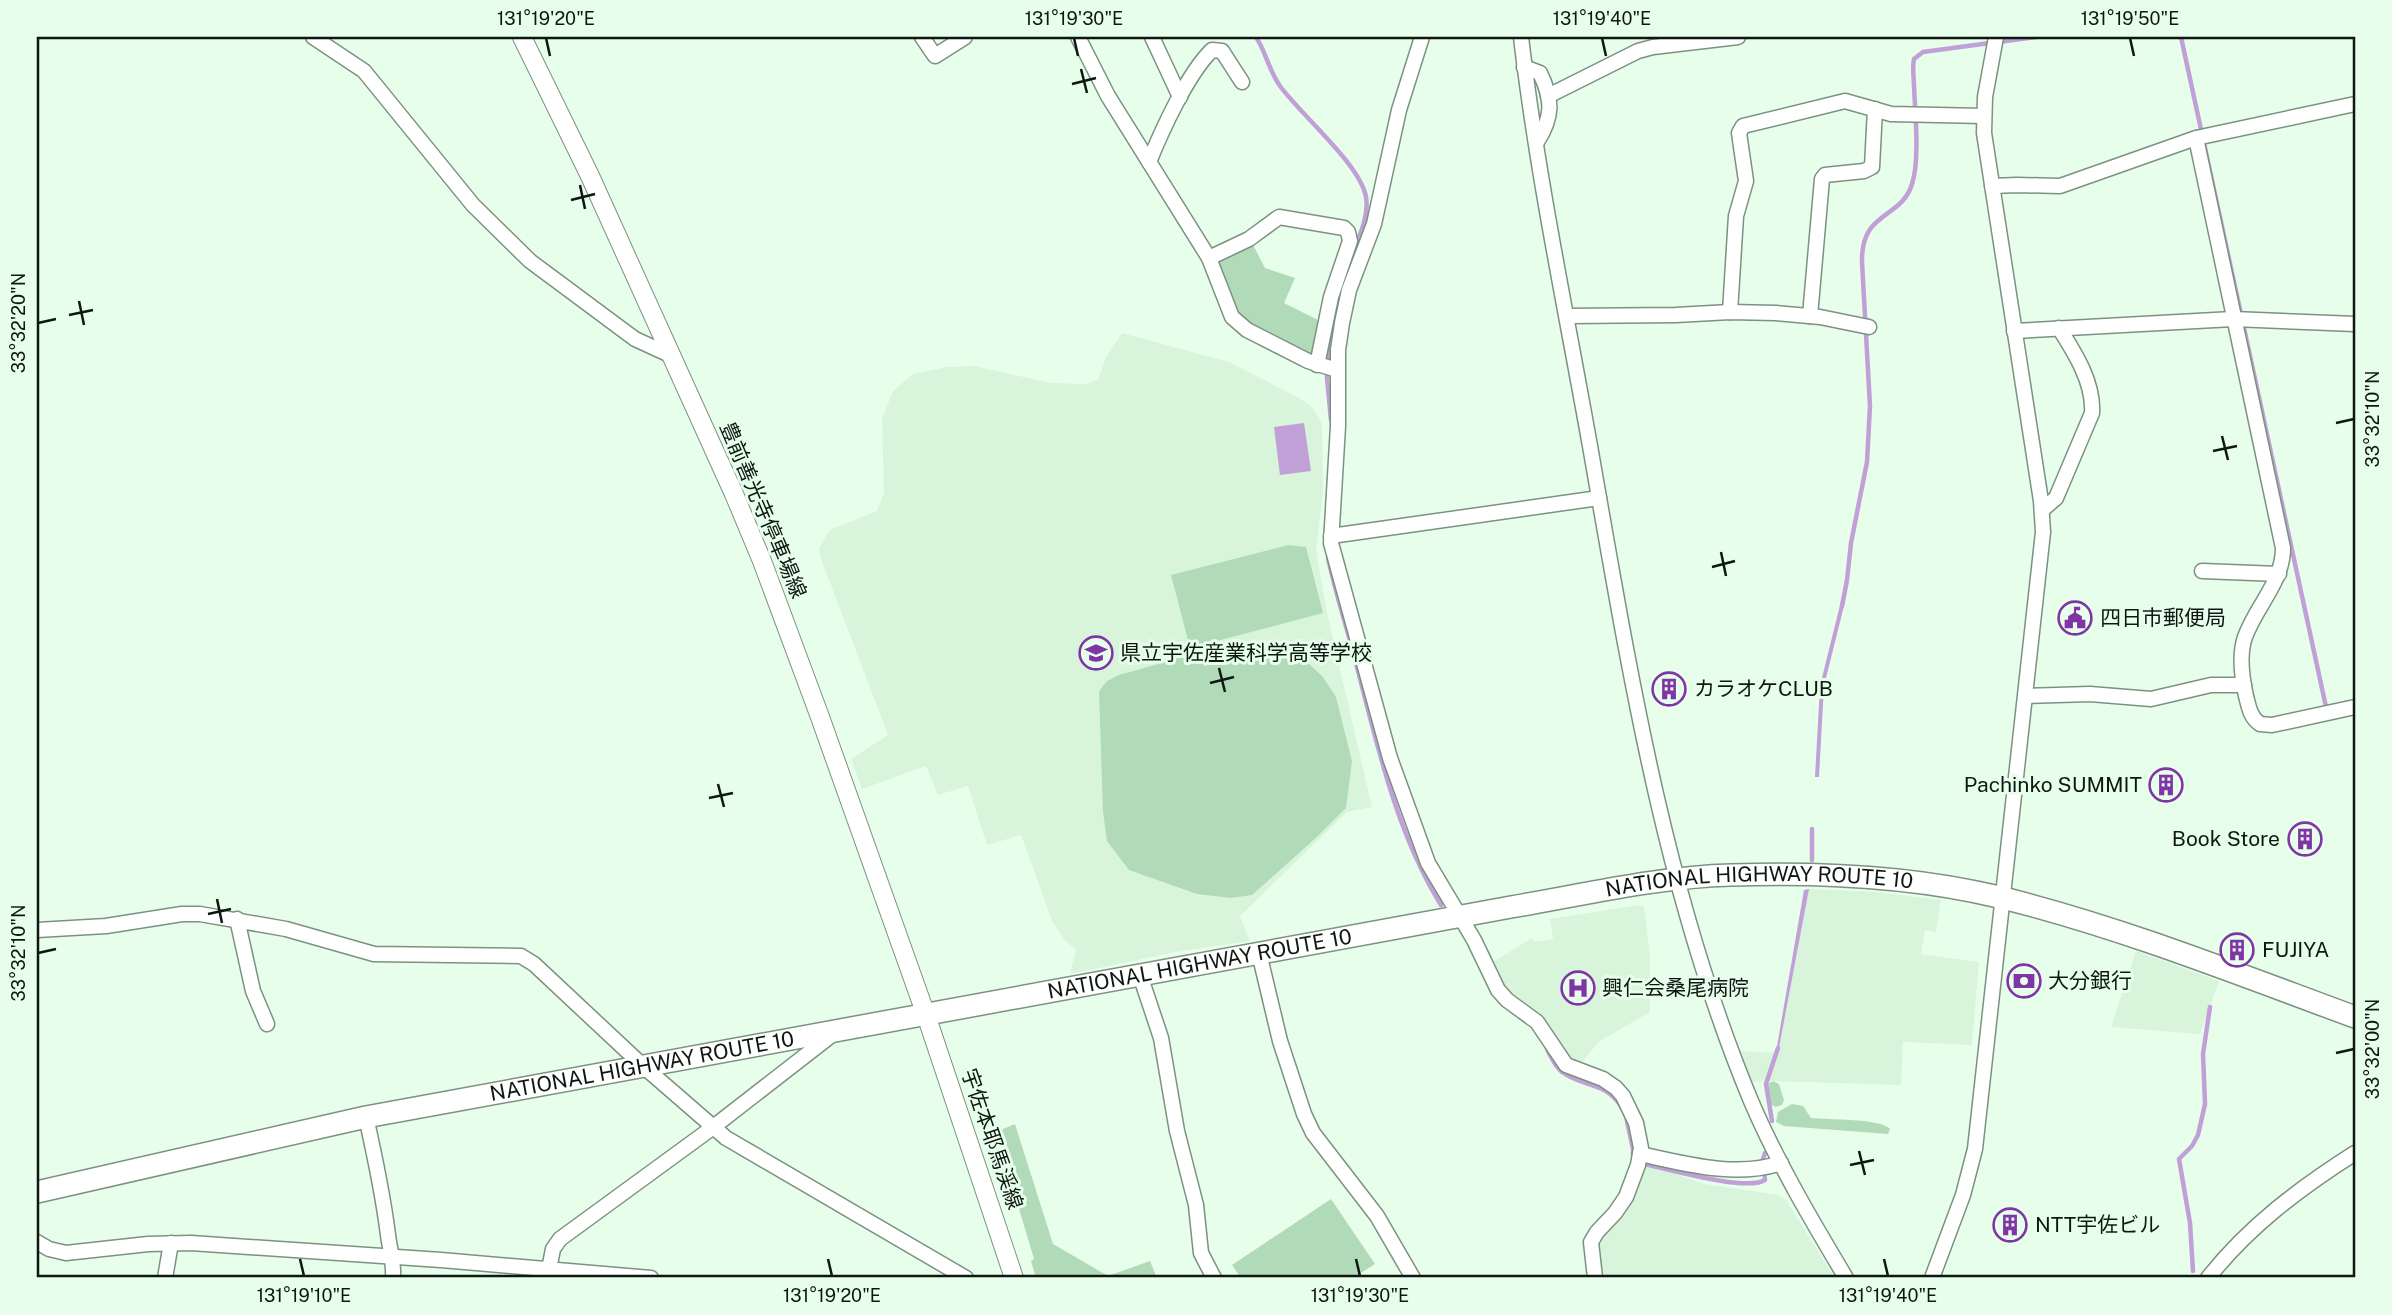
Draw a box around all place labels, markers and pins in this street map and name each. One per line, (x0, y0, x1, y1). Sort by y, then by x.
public building icon: 四日市郵便局 (2056, 599, 2094, 637)
place label: 四日市郵便局 (2100, 605, 2226, 630)
school or university icon: 県立宇佐産業科学高等学校 (1077, 634, 1115, 672)
place label: 県立宇佐産業科学高等学校 (1120, 640, 1372, 665)
building icon: カラオケCLUB (1650, 670, 1688, 708)
place label: カラオケCLUB (1694, 676, 1833, 701)
building icon: Pachinko SUMMIT (2147, 766, 2185, 804)
place label: Pachinko SUMMIT (1964, 772, 2142, 797)
building icon: Book Store (2286, 820, 2324, 858)
place label: Book Store (2172, 826, 2280, 851)
building icon: FUJIYA (2218, 931, 2256, 969)
place label: FUJIYA (2262, 937, 2329, 962)
bank icon: 大分銀行 (2005, 962, 2043, 1000)
place label: 大分銀行 (2048, 968, 2132, 993)
hospital icon: 興仁会桑尾病院 (1559, 969, 1597, 1007)
place label: 興仁会桑尾病院 (1602, 975, 1749, 1000)
building icon: NTT宇佐ビル (1991, 1206, 2029, 1244)
place label: NTT宇佐ビル (2035, 1212, 2160, 1237)

